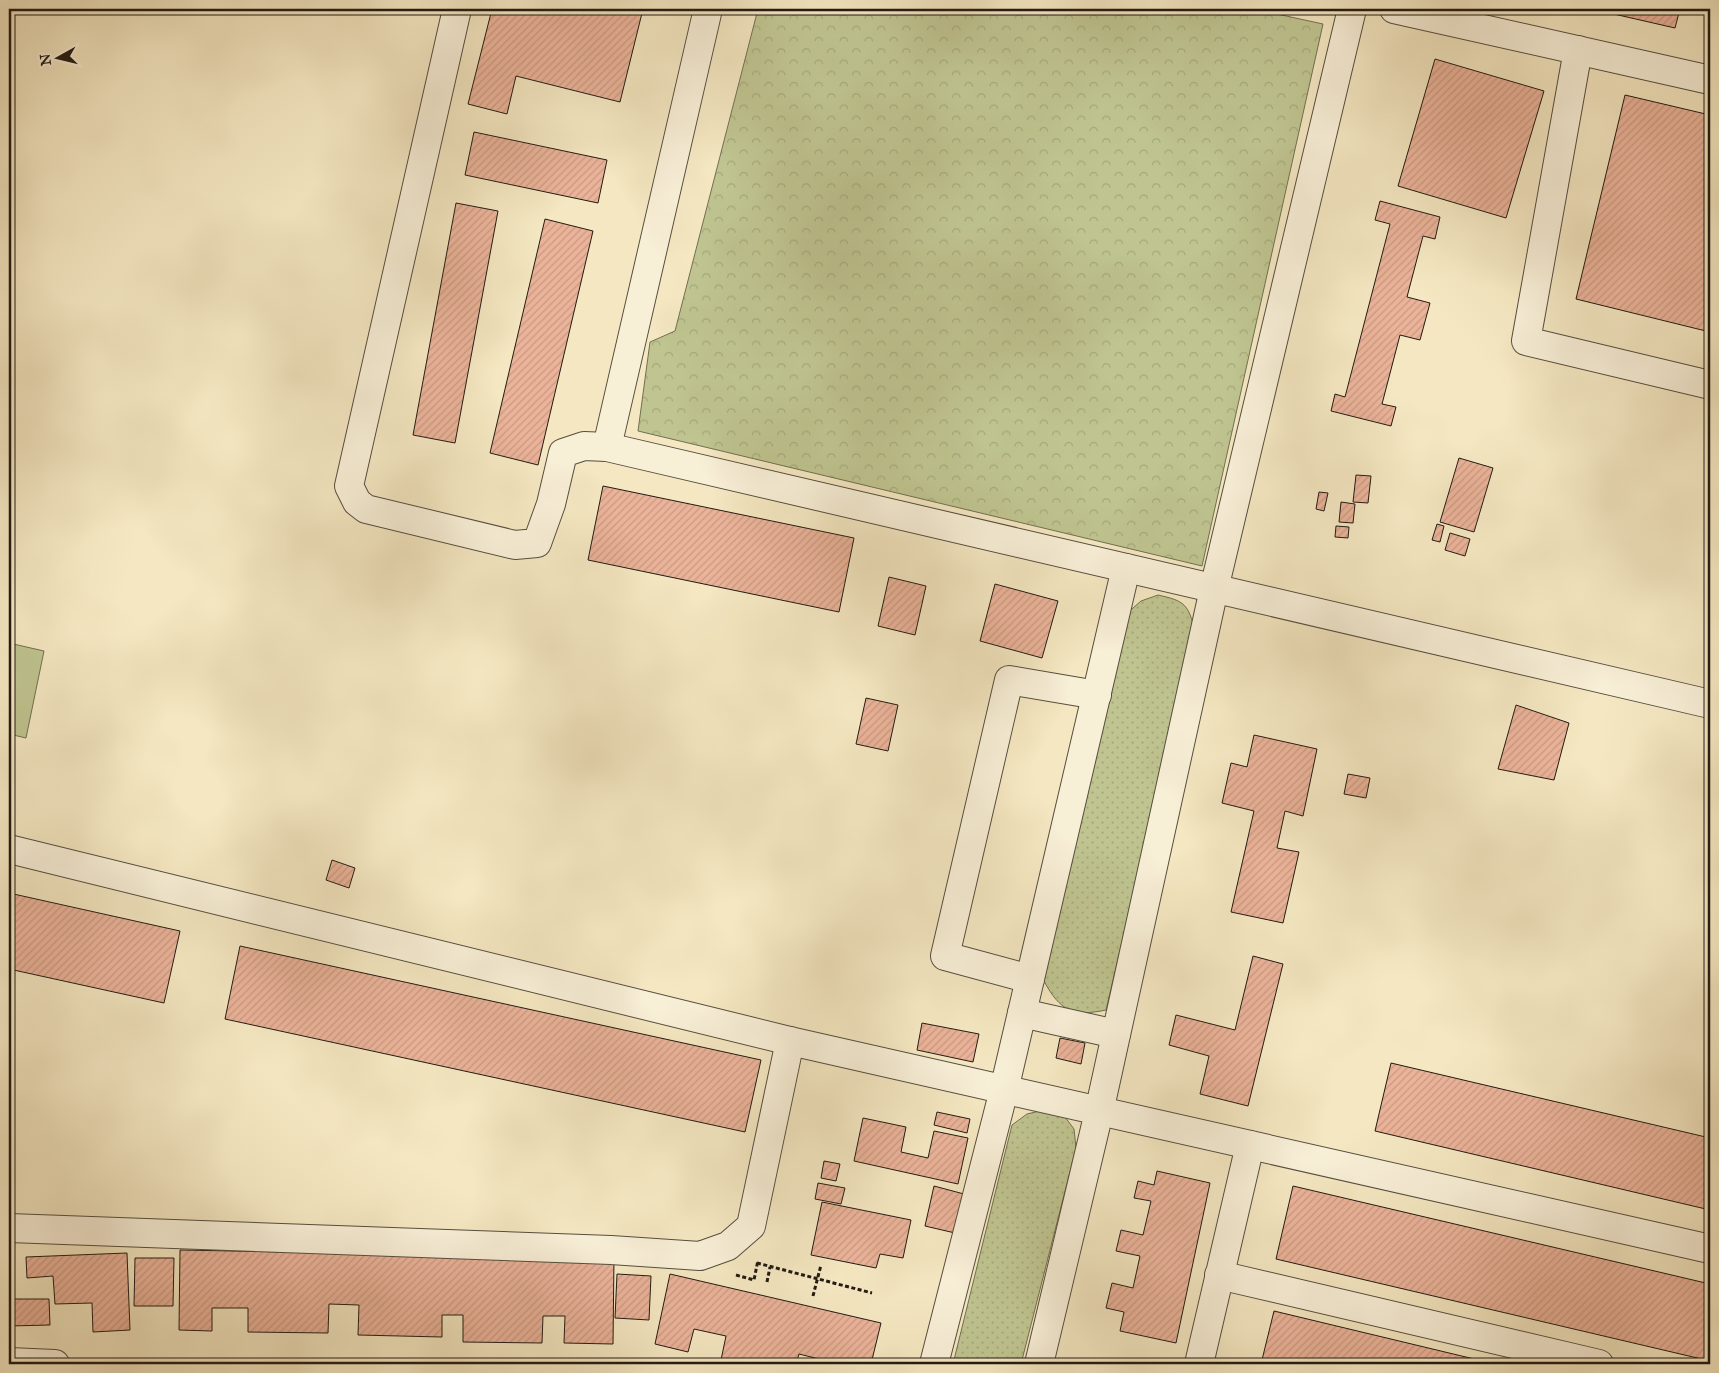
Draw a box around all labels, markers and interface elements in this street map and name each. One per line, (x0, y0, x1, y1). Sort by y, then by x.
north arrow (32, 32, 82, 82)
text: N (36, 53, 55, 67)

